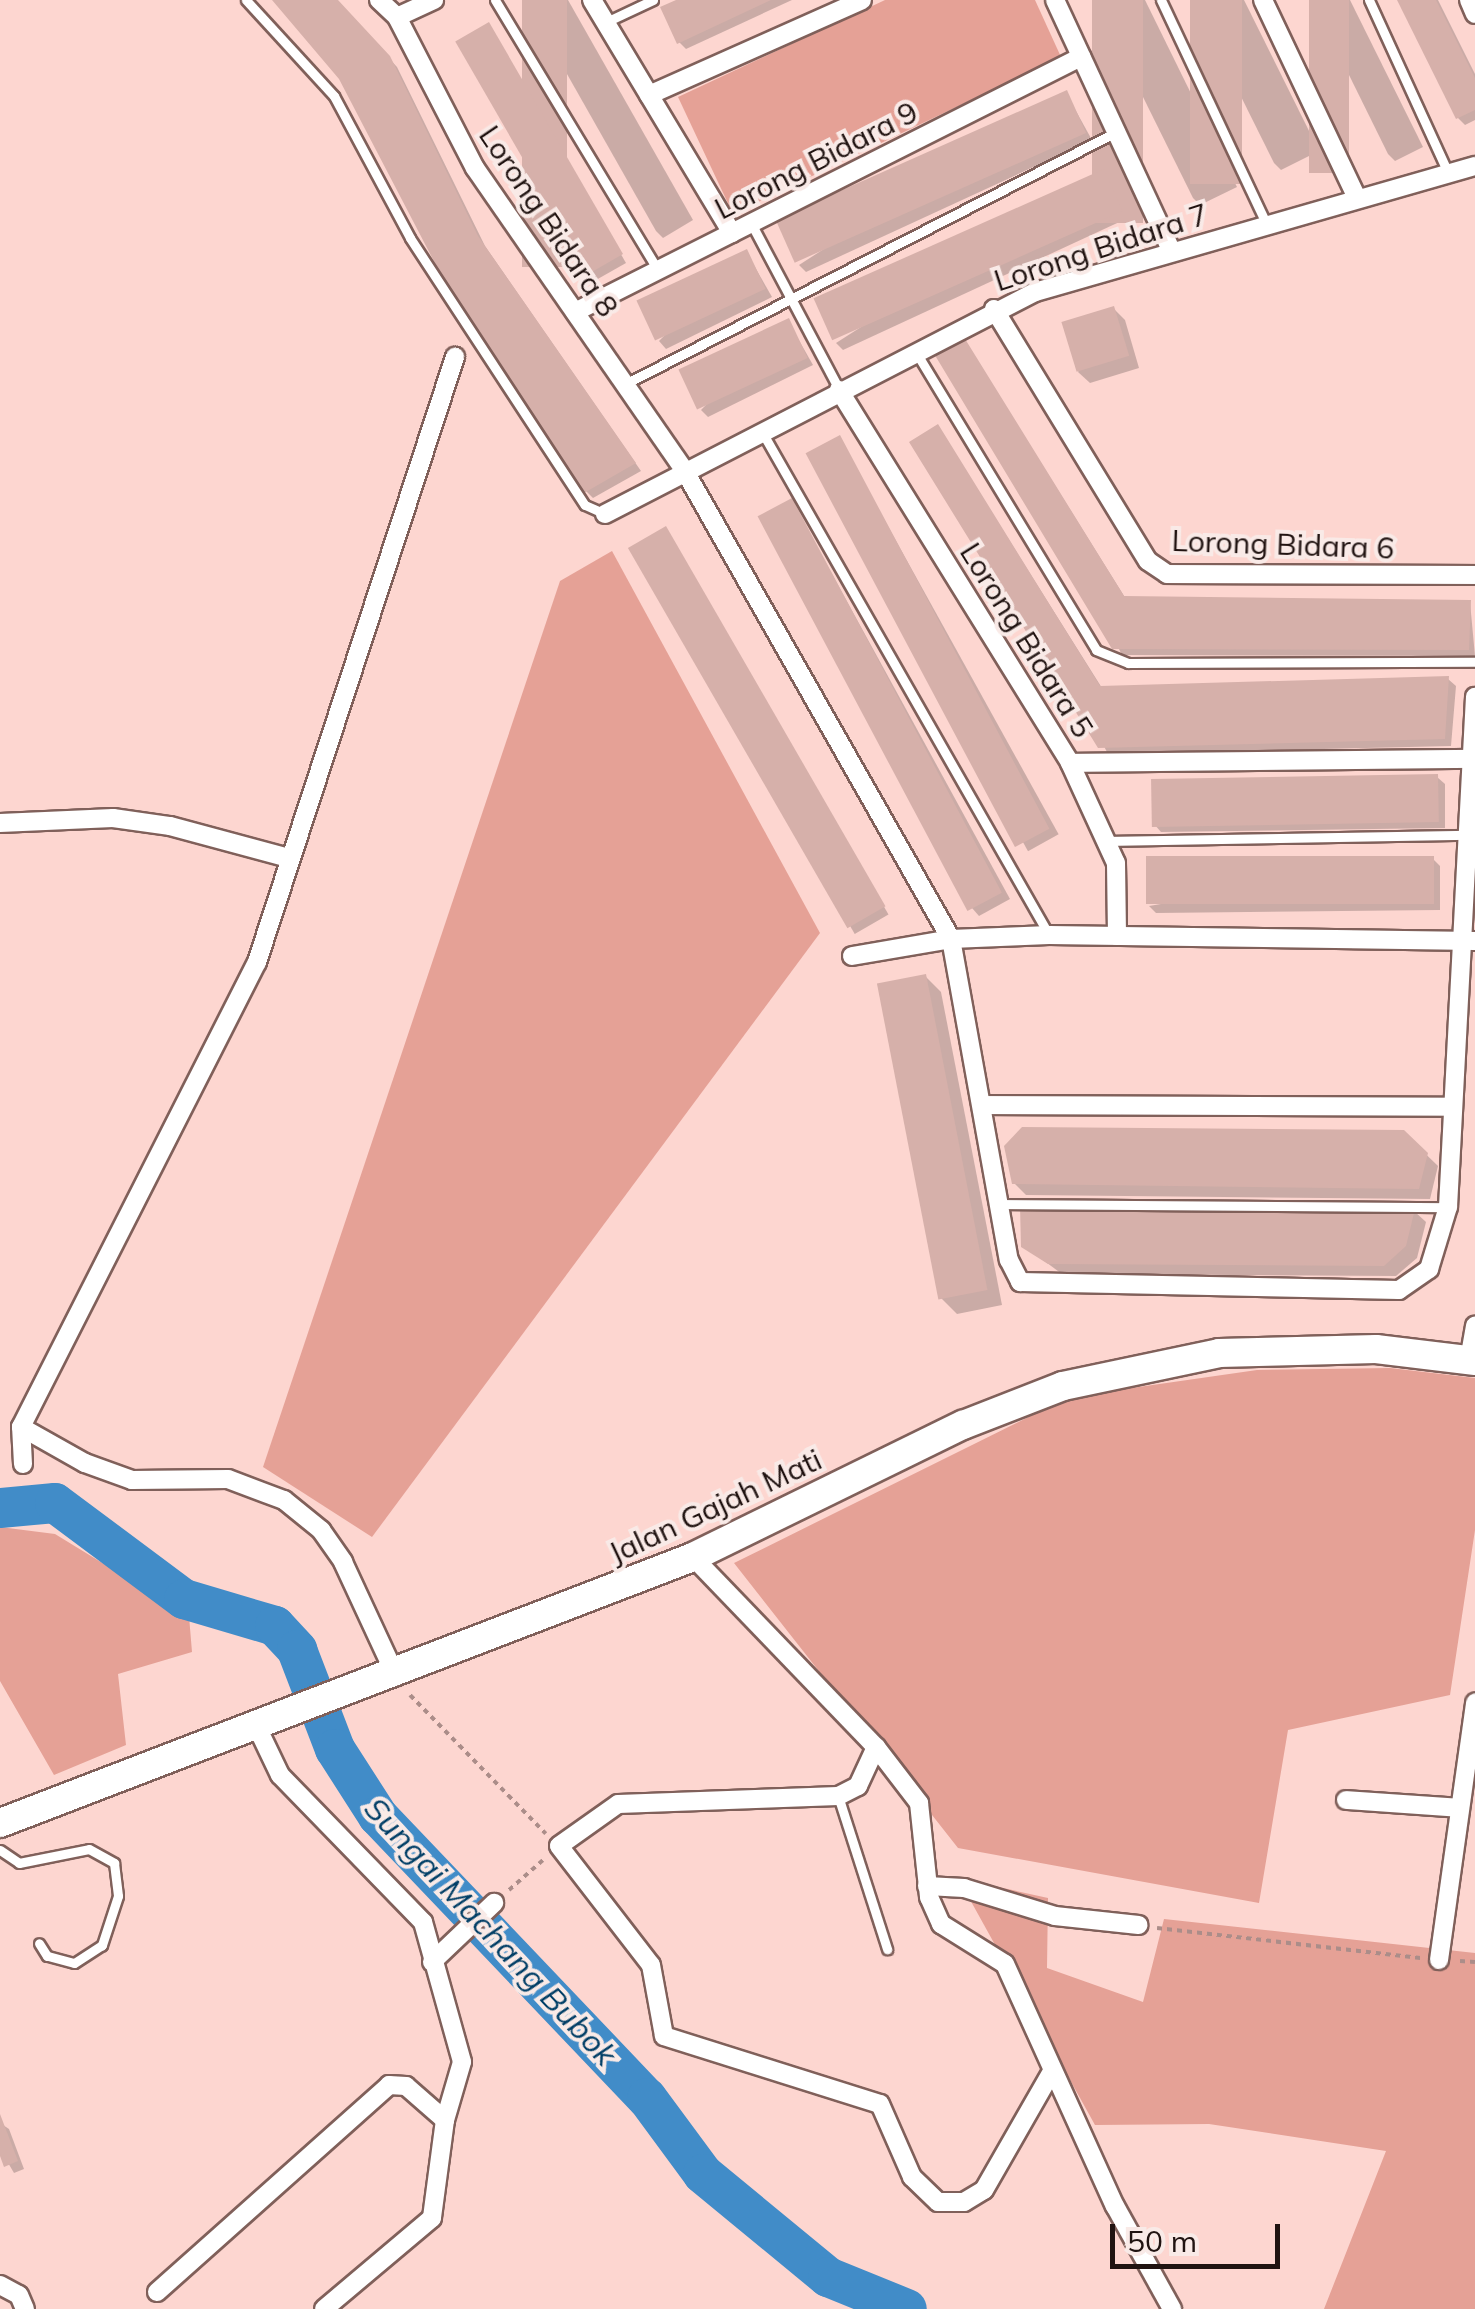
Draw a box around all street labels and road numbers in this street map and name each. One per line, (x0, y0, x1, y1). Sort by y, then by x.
street label: Lorong Bidara 9 (709, 93, 923, 227)
street label: Lorong Bidara 8 (472, 119, 626, 323)
street label: Lorong Bidara 7 (990, 195, 1212, 299)
street label: Lorong Bidara 6 (1171, 522, 1395, 566)
street label: Lorong Bidara 5 (953, 536, 1101, 744)
street label: Jalan Gajah Mati (603, 1441, 827, 1571)

